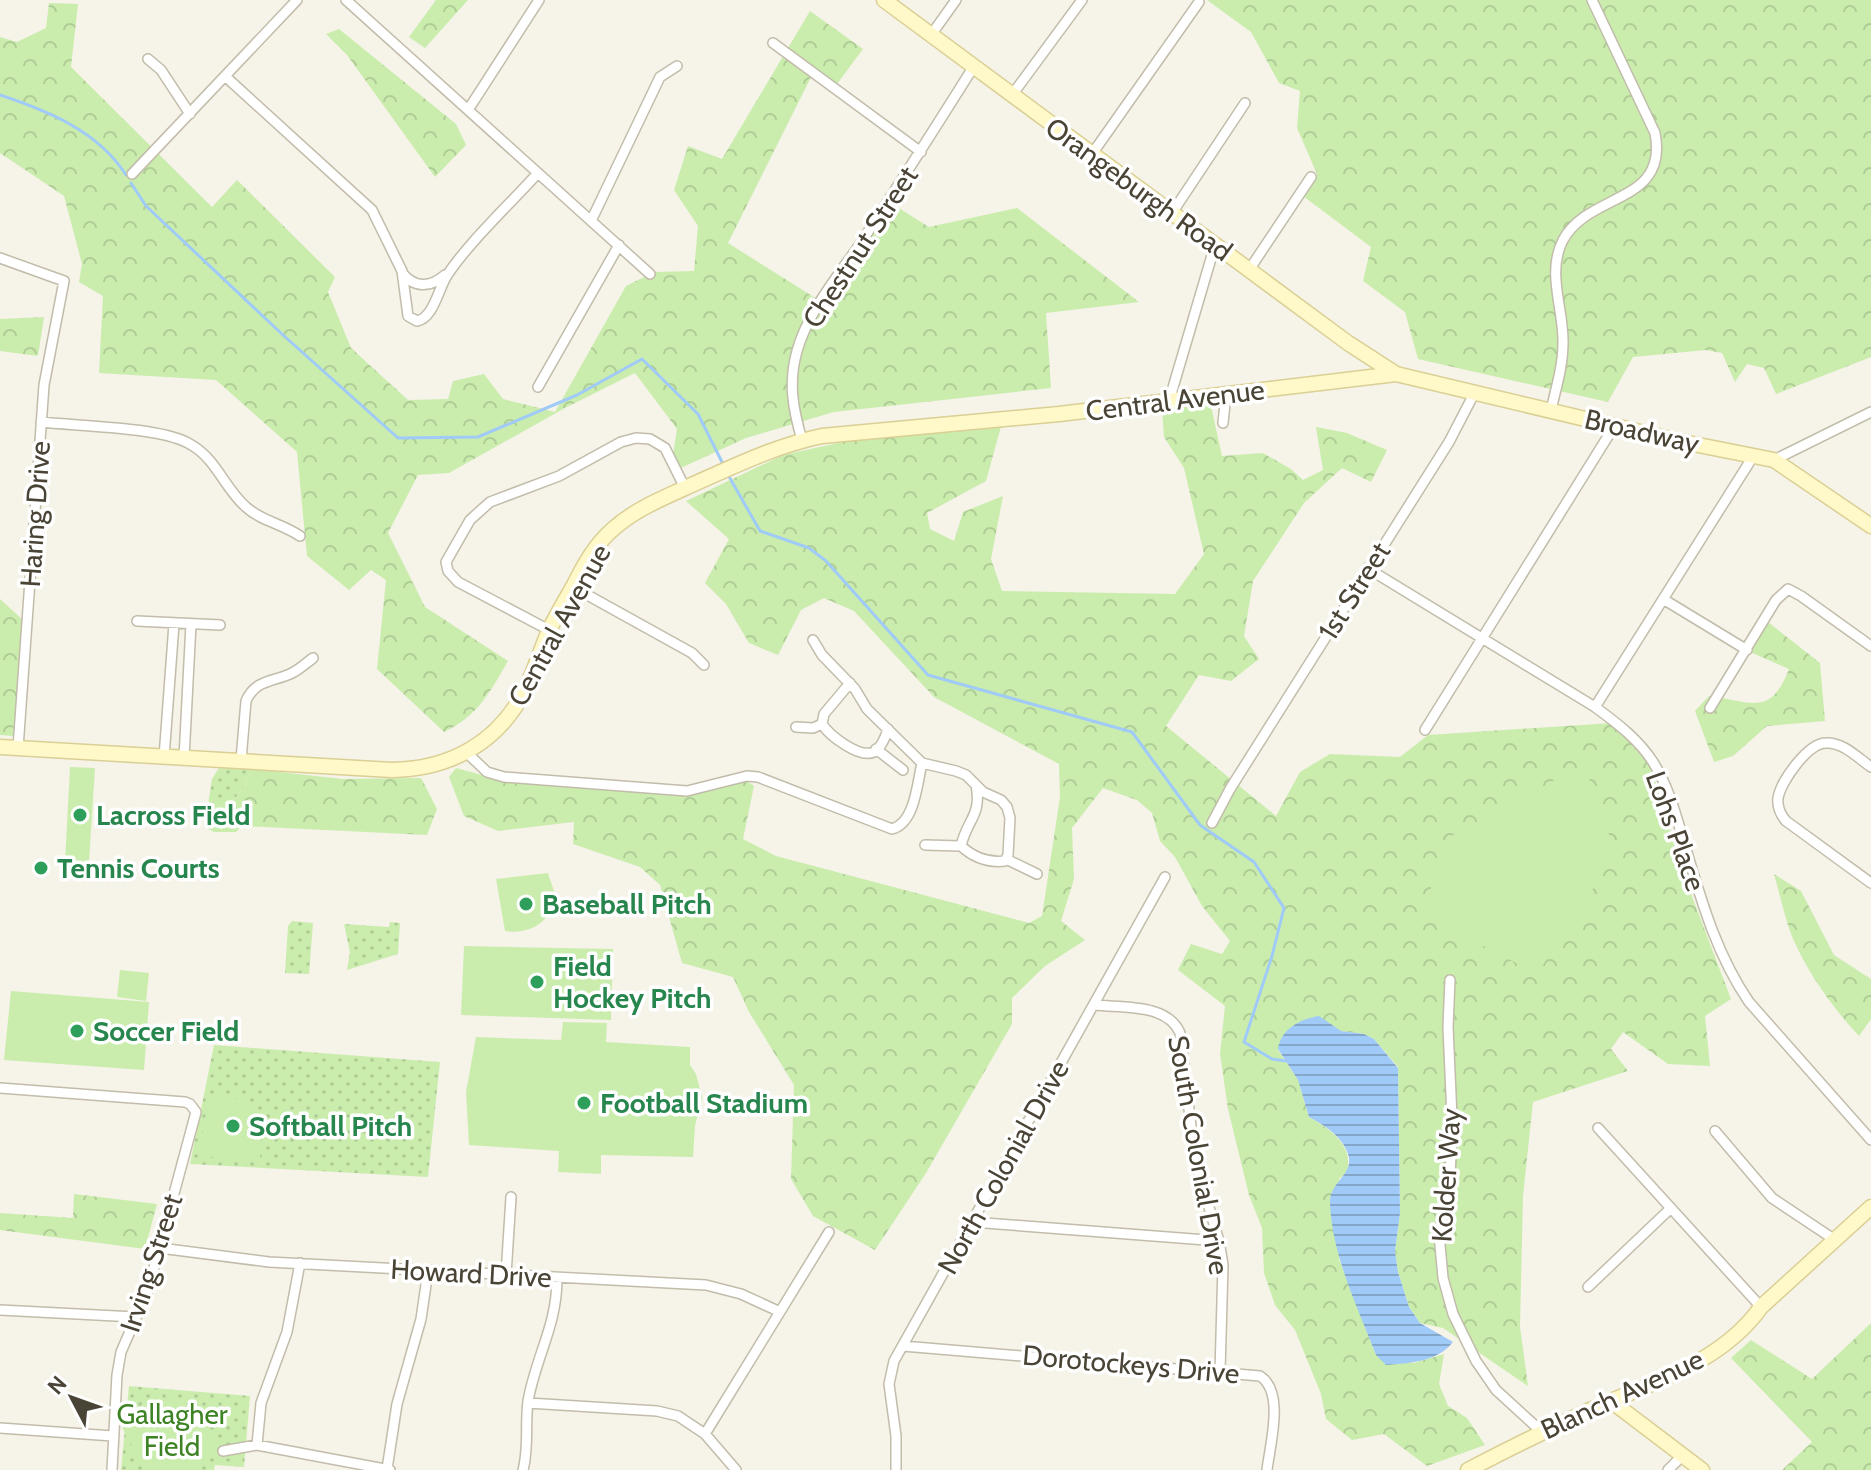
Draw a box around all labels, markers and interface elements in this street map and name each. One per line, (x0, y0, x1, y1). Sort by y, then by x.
street label: Orangeburgh Road (1039, 110, 1239, 268)
street label: Chestnut Street (795, 160, 925, 334)
street label: Central Avenue (1084, 372, 1266, 428)
street label: Broadway (1581, 401, 1703, 461)
street label: Haring Drive (13, 440, 57, 588)
street label: 1st Street (1311, 536, 1397, 646)
street label: Central Avenue (501, 538, 617, 712)
street label: Lohs Place (1639, 766, 1713, 896)
place label: Lacross Field (96, 798, 250, 832)
marker: Lacross Field (71, 806, 89, 824)
place label: Tennis Courts (57, 851, 220, 885)
marker: Tennis Courts (32, 859, 50, 877)
place label: Baseball Pitch (542, 887, 712, 921)
marker: Baseball Pitch (517, 895, 535, 913)
place label: Field Hockey Pitch (553, 949, 711, 1015)
marker: Field Hockey Pitch (528, 973, 546, 991)
place label: Soccer Field (93, 1014, 239, 1048)
marker: Soccer Field (68, 1022, 86, 1040)
street label: South Colonial Drive (1161, 1033, 1237, 1277)
street label: North Colonial Drive (930, 1054, 1076, 1280)
place label: Football Stadium (600, 1086, 808, 1120)
marker: Football Stadium (575, 1094, 593, 1112)
street label: Kolder Way (1424, 1107, 1468, 1243)
place label: Softball Pitch (249, 1109, 412, 1143)
marker: Softball Pitch (224, 1117, 242, 1135)
street label: Irving Street (113, 1190, 189, 1336)
street label: Howard Drive (390, 1252, 552, 1294)
street label: Dorotockeys Drive (1021, 1338, 1241, 1390)
street label: Blanch Avenue (1535, 1342, 1709, 1446)
north arrow (32, 1358, 112, 1438)
text: N (42, 1370, 73, 1400)
park label: Gallagher Field (116, 1397, 228, 1463)

